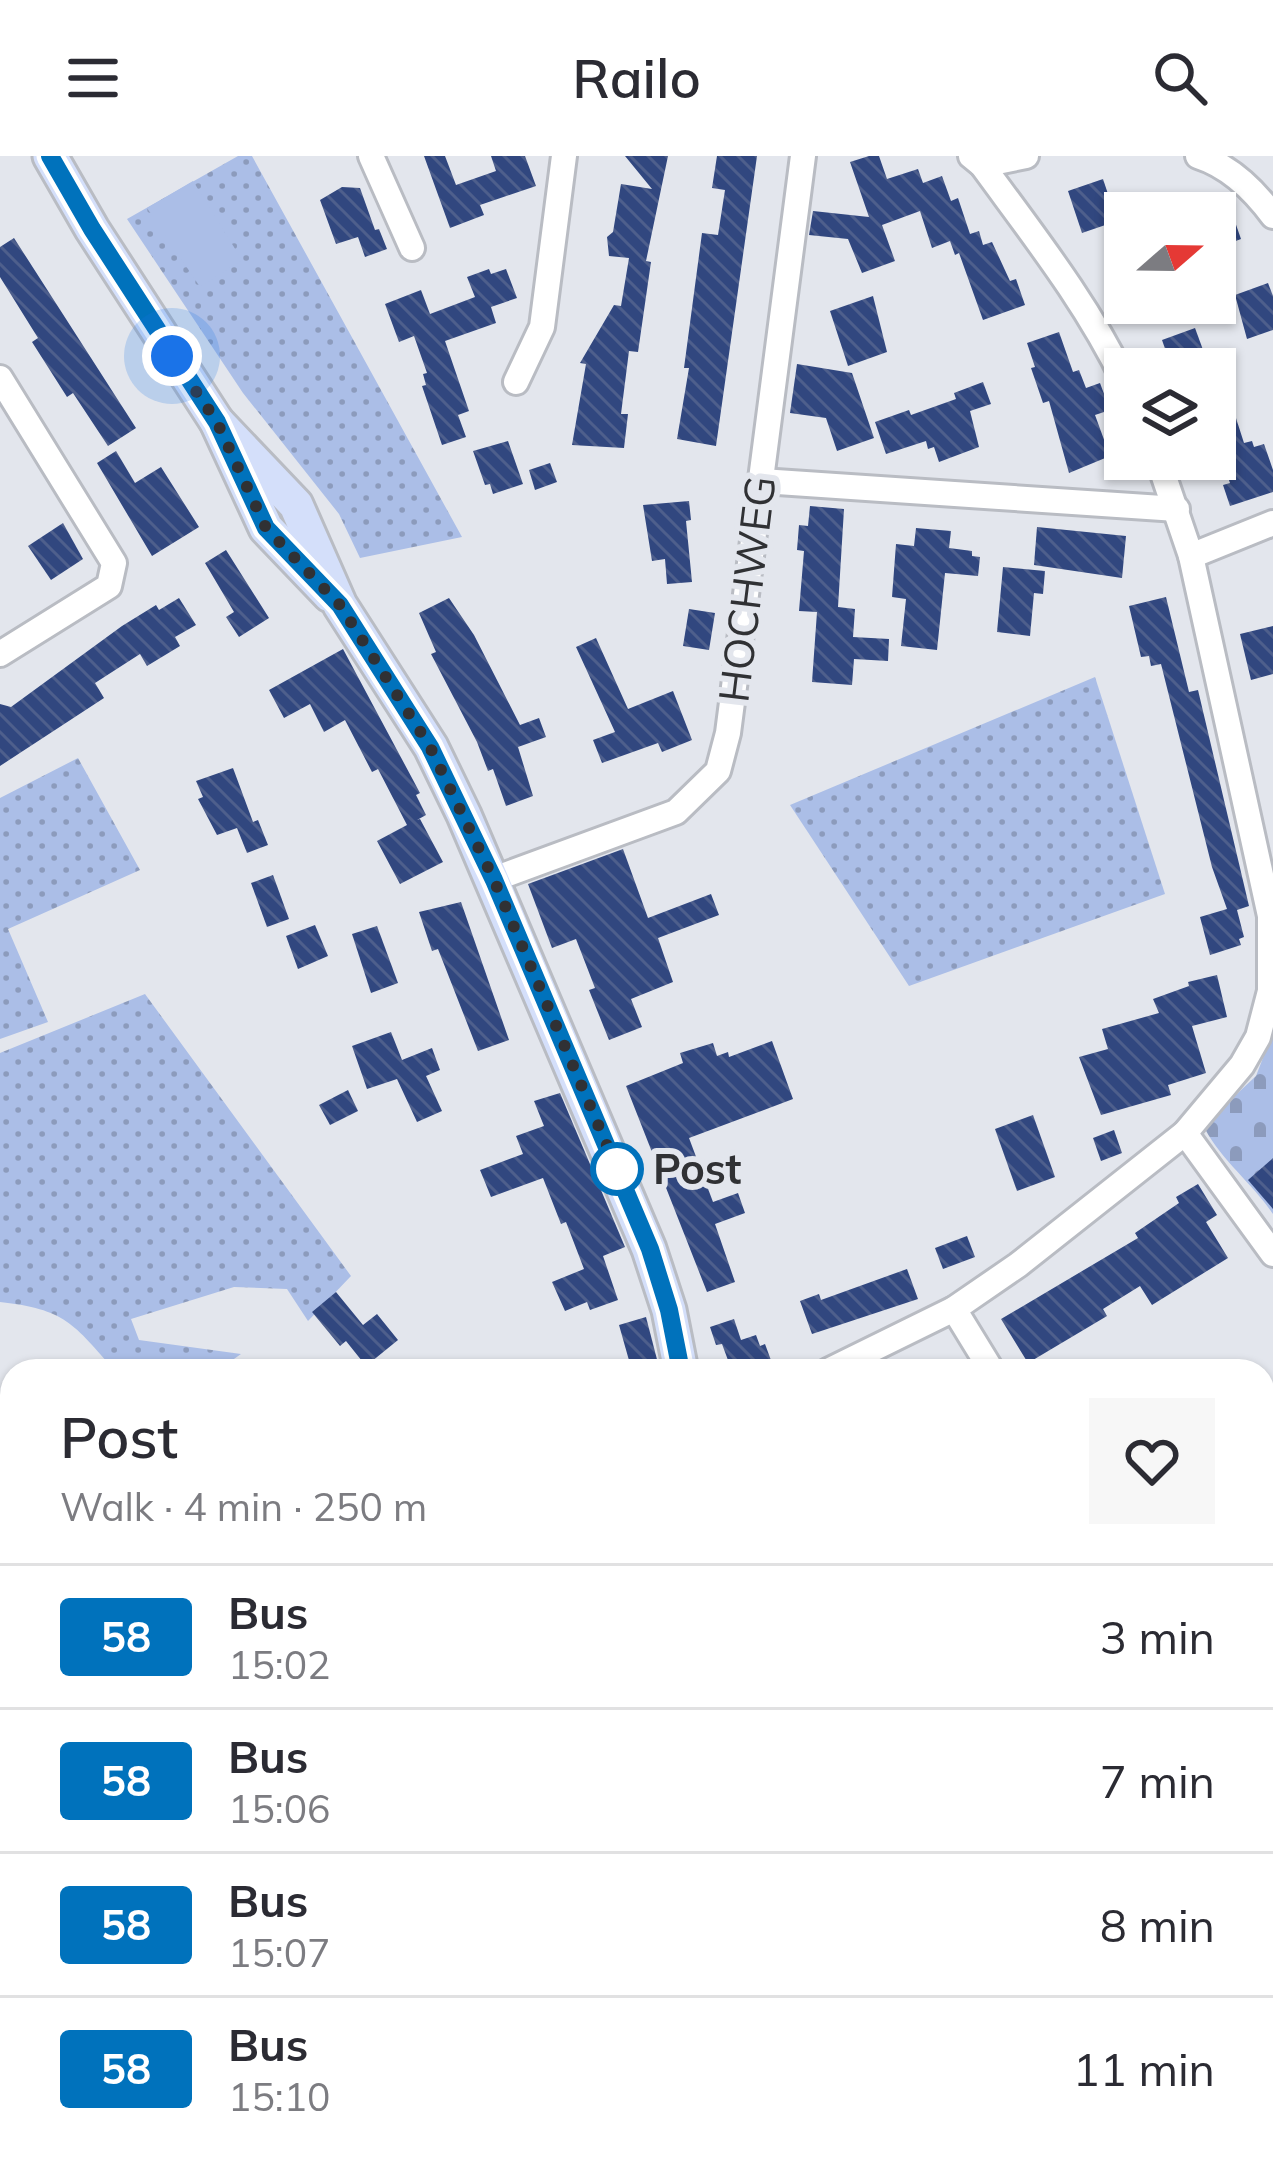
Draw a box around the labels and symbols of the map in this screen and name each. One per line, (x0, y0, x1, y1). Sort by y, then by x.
north arrow (1104, 192, 1236, 324)
your location (142, 326, 202, 386)
street label: HOCHWEG (706, 473, 787, 705)
place label: Post (653, 1142, 742, 1195)
marker: Post (592, 1144, 642, 1194)

